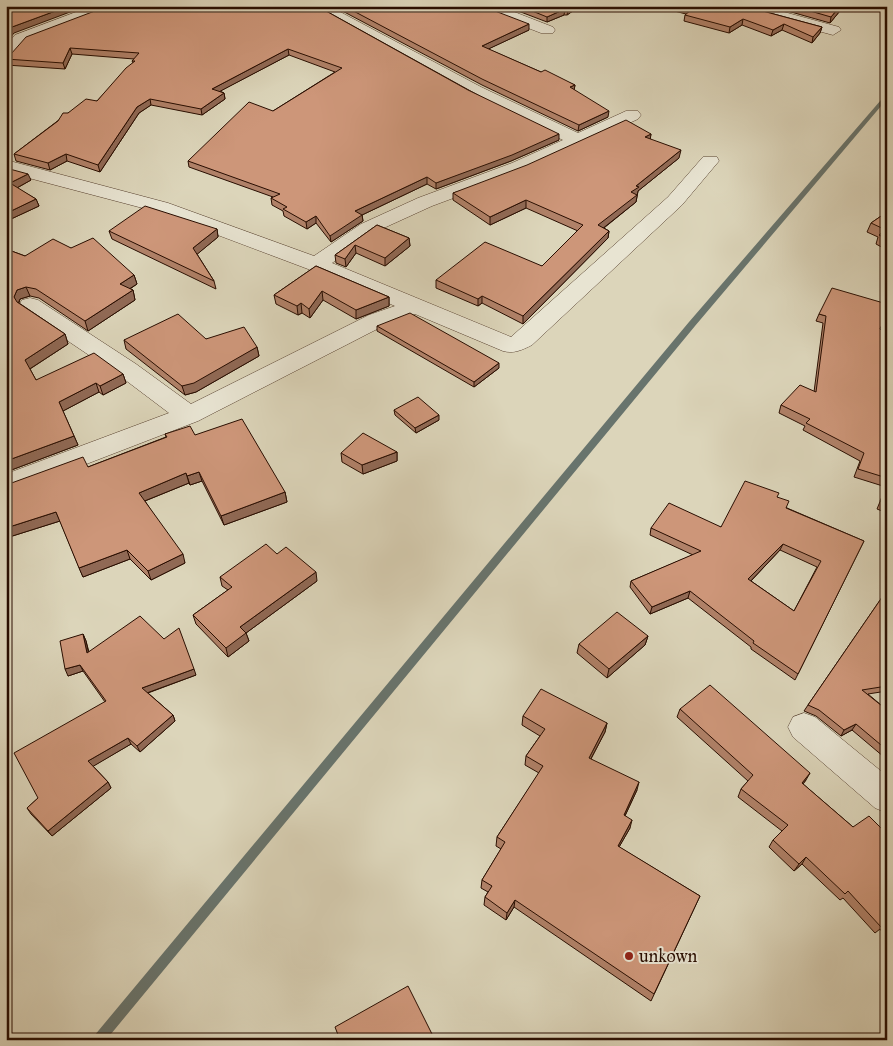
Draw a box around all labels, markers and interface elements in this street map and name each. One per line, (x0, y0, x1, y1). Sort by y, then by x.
place label: unkown (639, 945, 697, 967)
marker: unkown (623, 950, 635, 962)

